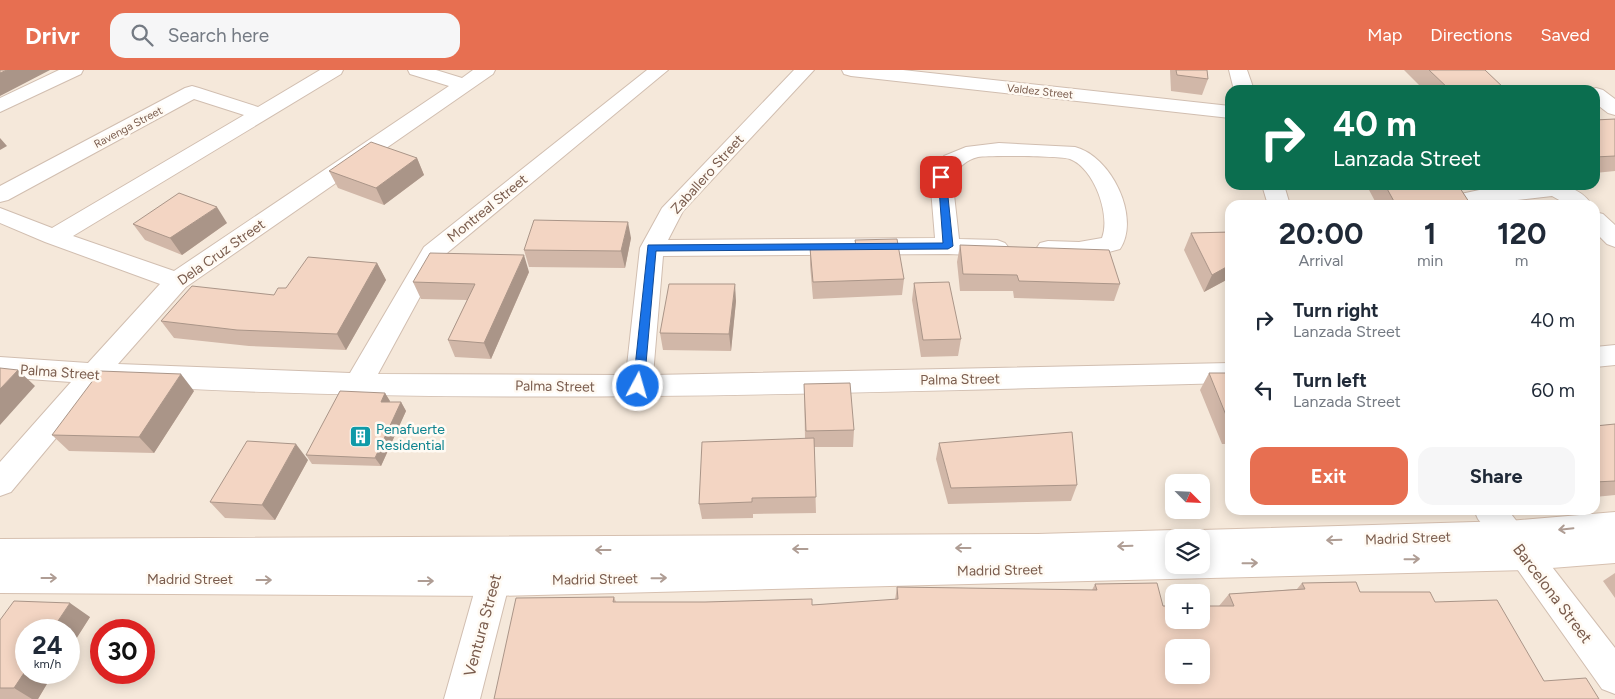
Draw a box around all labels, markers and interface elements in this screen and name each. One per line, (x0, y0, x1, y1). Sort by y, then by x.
search box (110, 13, 460, 58)
text: Drivr (25, 21, 80, 50)
icon: search (128, 21, 156, 49)
text: Search here (168, 24, 269, 47)
text: Map (1367, 24, 1402, 46)
text: Directions (1430, 24, 1512, 46)
text: Saved (1540, 24, 1590, 46)
street label: Valdez Street (1006, 82, 1074, 101)
text: 40 m (1333, 103, 1417, 145)
street label: Ravenga Street (92, 104, 165, 151)
icon: right (1250, 105, 1315, 170)
street label: Zaballero Street (667, 131, 747, 217)
text: Lanzada Street (1333, 145, 1481, 172)
pin (920, 156, 962, 198)
icon: arrive (927, 163, 955, 191)
street label: Montreal Street (444, 171, 531, 246)
text: 20:00 (1279, 215, 1363, 252)
text: 1 (1424, 215, 1436, 252)
text: 120 (1497, 215, 1546, 252)
street label: Dela Cruz Street (174, 216, 268, 289)
text: Arrival (1298, 251, 1344, 270)
text: min (1417, 251, 1443, 270)
text: m (1515, 251, 1528, 270)
text: Turn right (1293, 299, 1379, 322)
icon: right (1250, 306, 1278, 334)
text: 40 m (1530, 309, 1575, 332)
text: Lanzada Street (1293, 322, 1401, 341)
position arrow (611, 359, 663, 411)
street label: Palma Street (20, 361, 100, 384)
text: Turn left (1293, 369, 1367, 392)
street label: Palma Street (920, 370, 1000, 389)
icon: left (1250, 376, 1278, 404)
street label: Palma Street (515, 377, 595, 396)
text: 60 m (1531, 379, 1575, 402)
text: Lanzada Street (1293, 392, 1401, 411)
place label: Penafuerte Residential (376, 421, 445, 454)
building icon: Penafuerte Residential (348, 425, 372, 449)
button: Exit (1250, 447, 1408, 505)
button: Share (1418, 447, 1575, 505)
north arrow (1165, 474, 1210, 519)
map controls (1165, 474, 1210, 684)
one-way arrow (1559, 525, 1575, 534)
button: layers (1165, 529, 1210, 574)
street label: Madrid Street (1365, 529, 1451, 548)
one-way arrow (1327, 535, 1343, 545)
street label: Barcelona Street (1509, 540, 1596, 647)
one-way arrow (1117, 541, 1133, 550)
one-way arrow (955, 543, 971, 553)
one-way arrow (792, 544, 808, 554)
one-way arrow (595, 545, 611, 555)
one-way arrow (1404, 554, 1420, 564)
one-way arrow (1242, 559, 1258, 568)
street label: Madrid Street (957, 561, 1043, 580)
street label: Madrid Street (552, 570, 638, 589)
street label: Madrid Street (147, 571, 233, 588)
street label: Ventura Street (460, 572, 505, 679)
one-way arrow (40, 573, 56, 583)
one-way arrow (650, 573, 666, 582)
one-way arrow (255, 575, 271, 585)
one-way arrow (418, 576, 434, 586)
button: + (1165, 584, 1210, 629)
speed limit sign: 30 (90, 619, 155, 684)
text: 24 (32, 630, 63, 660)
button: − (1165, 639, 1210, 684)
text: km/h (34, 657, 61, 671)

